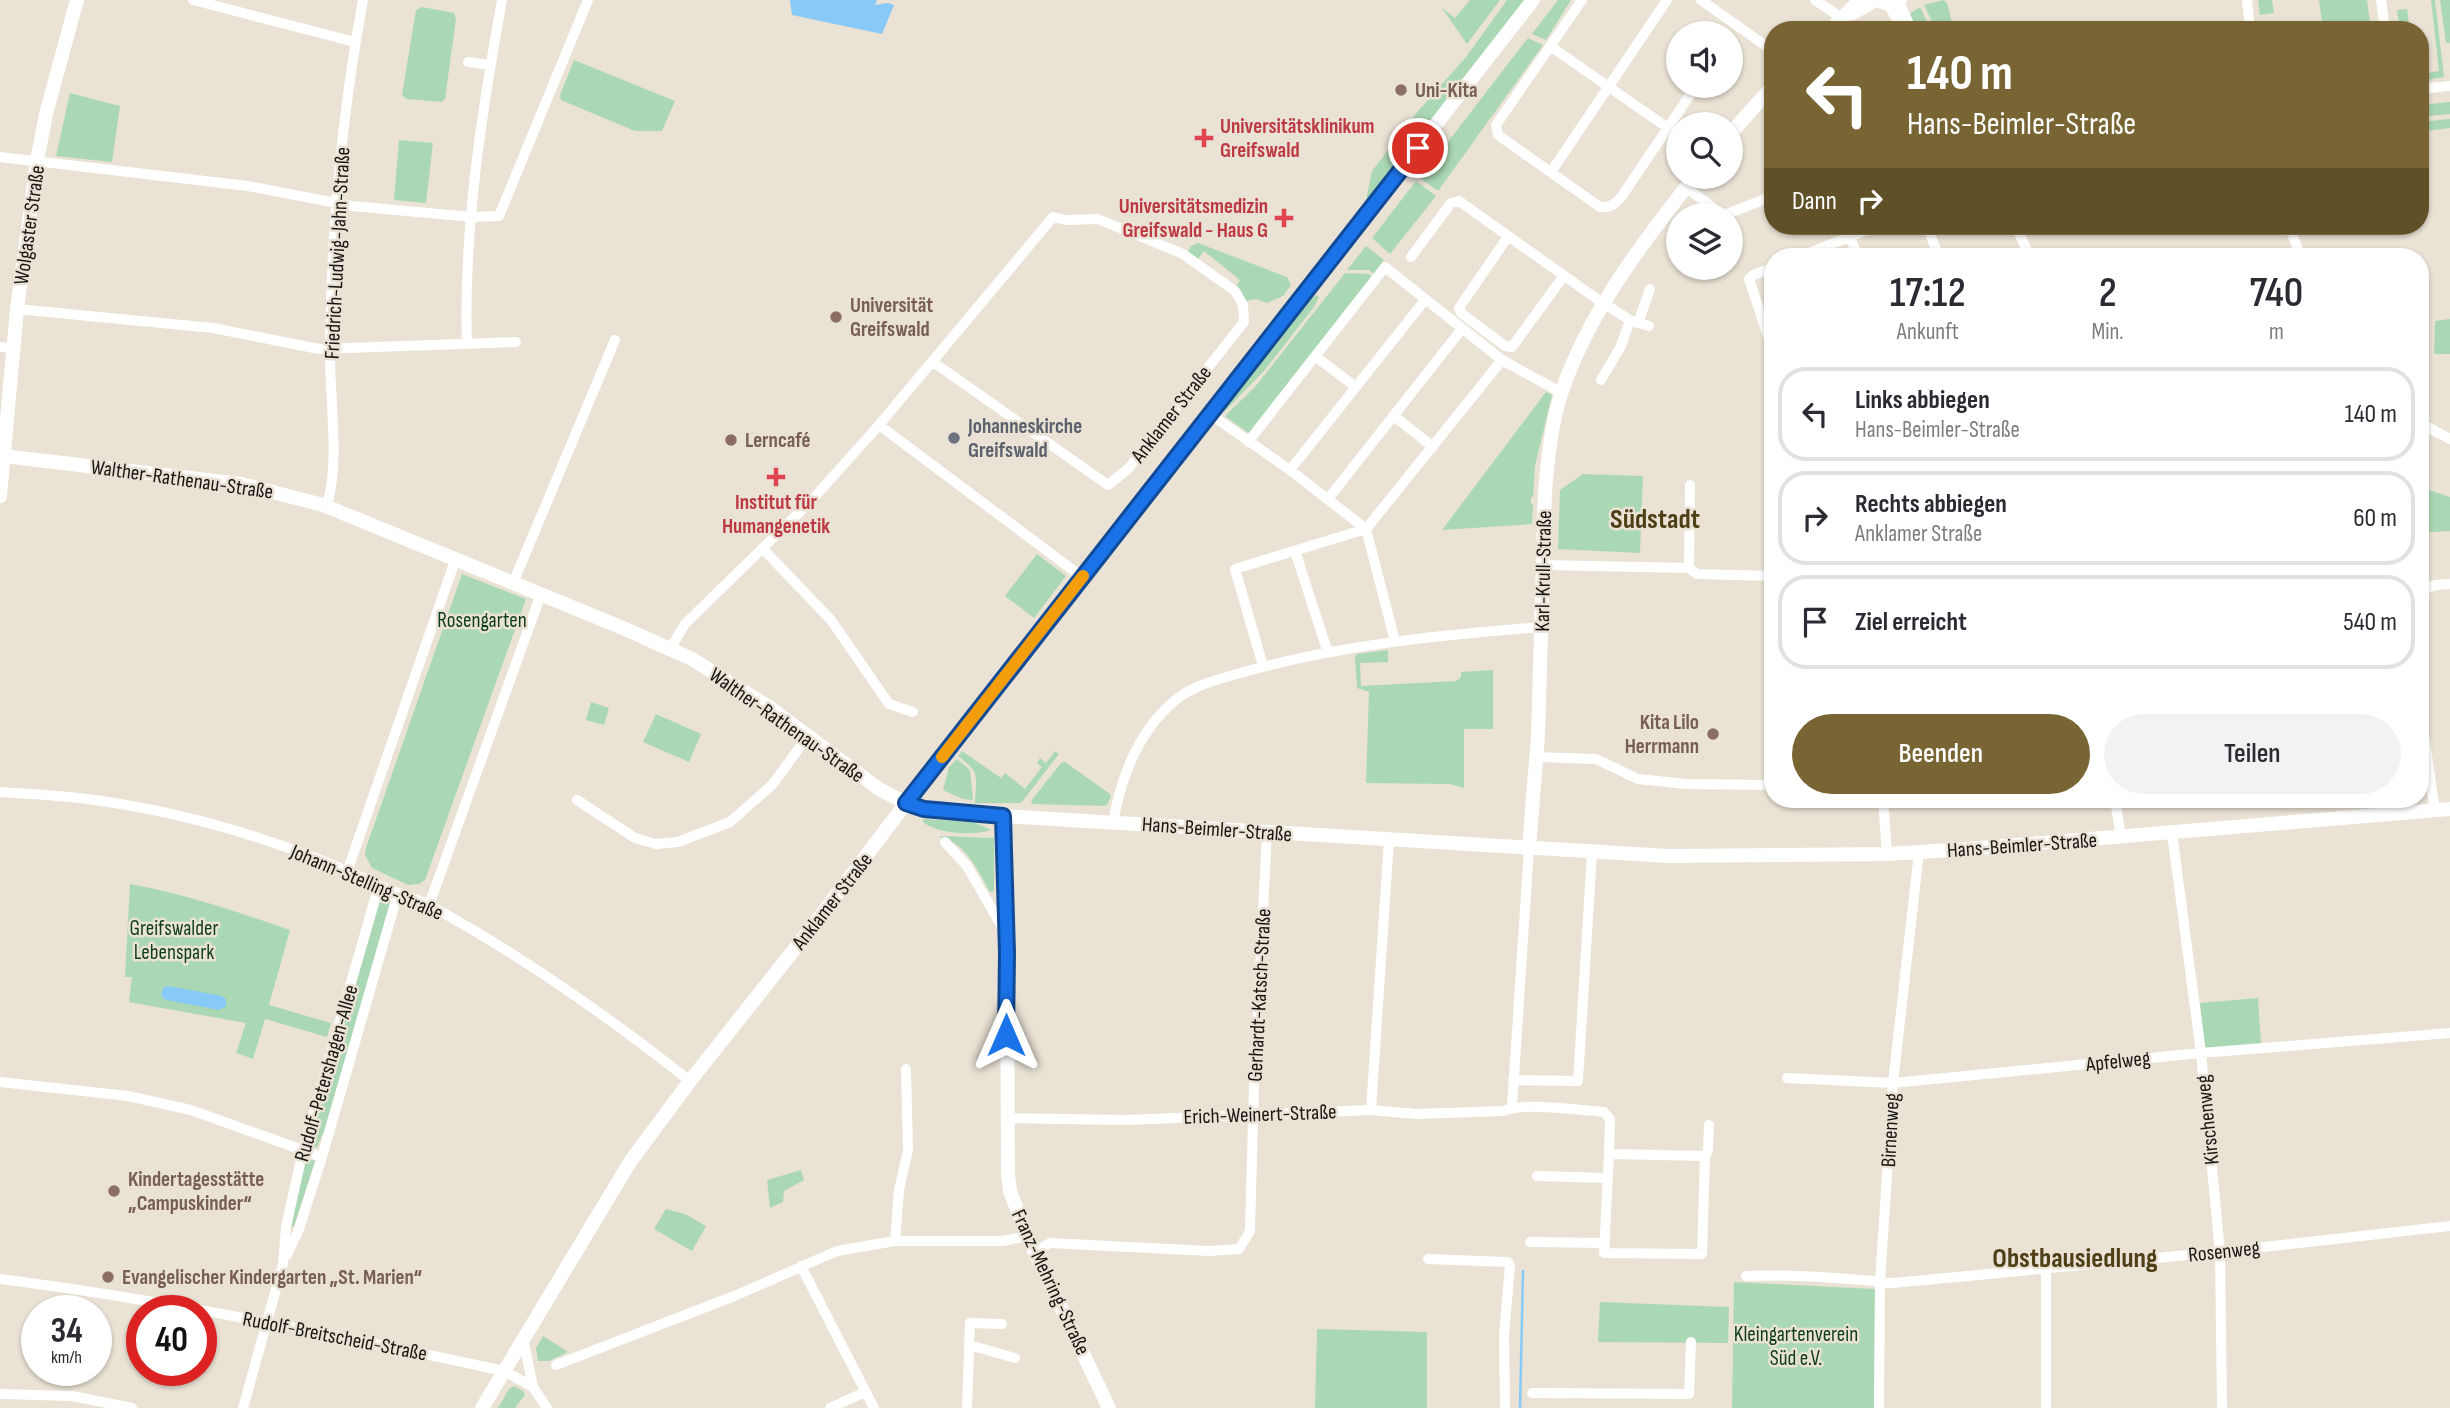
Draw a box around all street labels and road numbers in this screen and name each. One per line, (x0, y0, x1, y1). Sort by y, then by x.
street label: Friedrich-Ludwig-Jahn-Straße (319, 146, 356, 360)
street label: Wolgaster Straße (9, 164, 50, 286)
street label: Anklamer Straße (1125, 361, 1217, 469)
street label: Walther-Rathenau-Straße (89, 454, 275, 505)
street label: Karl-Krull-Straße (1530, 510, 1557, 632)
street label: Walther-Rathenau-Straße (704, 662, 869, 788)
street label: Hans-Beimler-Straße (1141, 812, 1293, 847)
street label: Hans-Beimler-Straße (1946, 828, 2098, 863)
street label: Johann-Stelling-Straße (286, 839, 447, 926)
street label: Anklamer Straße (786, 848, 878, 956)
street label: Gerhardt-Katsch-Straße (1242, 908, 1277, 1082)
street label: Rudolf-Petershagen-Allee (289, 982, 364, 1164)
street label: Apfelweg (2084, 1046, 2151, 1077)
street label: Kirschenweg (2190, 1074, 2225, 1166)
street label: Birnenweg (1876, 1092, 1905, 1168)
street label: Erich-Weinert-Straße (1183, 1099, 1337, 1130)
street label: Franz-Mehring-Straße (1006, 1206, 1095, 1359)
street label: Rosenweg (2187, 1235, 2261, 1268)
street label: Rudolf-Breitscheid-Straße (241, 1306, 429, 1367)

